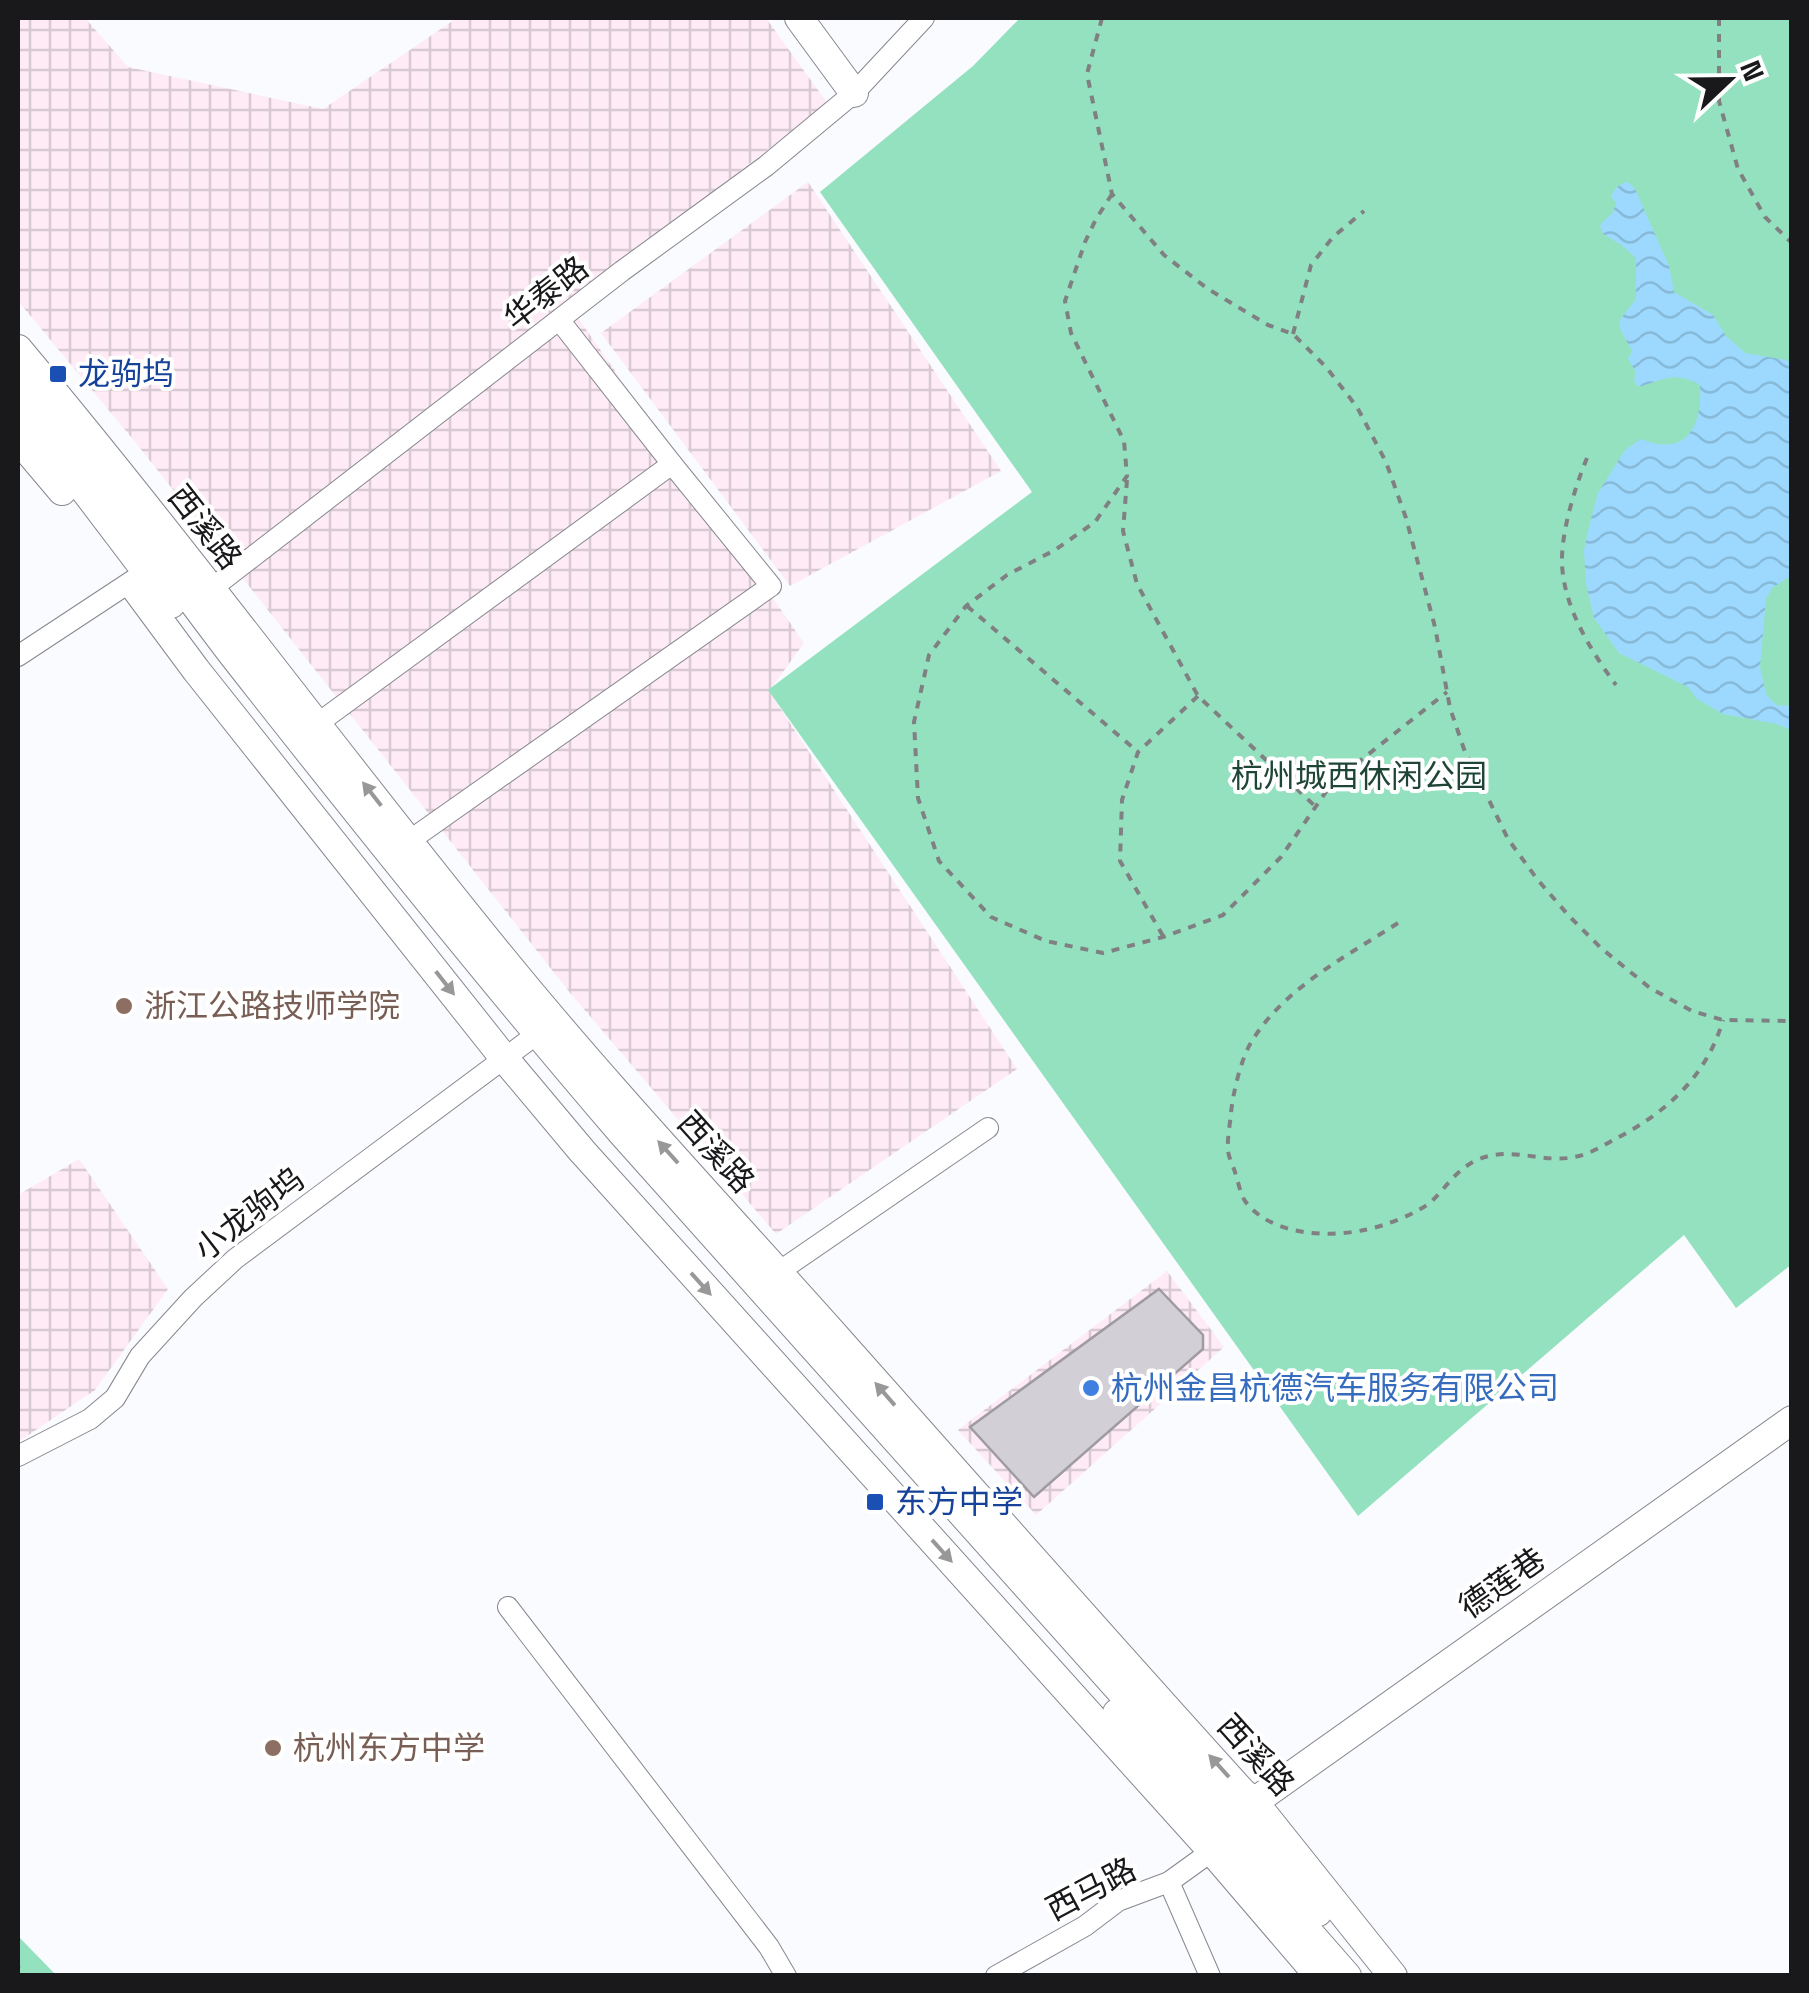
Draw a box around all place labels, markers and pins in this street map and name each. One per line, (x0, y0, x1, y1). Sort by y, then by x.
place label: 龙驹坞 (78, 354, 174, 394)
marker: 龙驹坞 (47, 363, 69, 385)
place label: 浙江公路技师学院 (144, 986, 400, 1026)
marker: 浙江公路技师学院 (113, 995, 135, 1017)
place label: 杭州金昌杭德汽车服务有限公司 (1111, 1368, 1559, 1408)
marker: 杭州金昌杭德汽车服务有限公司 (1080, 1377, 1102, 1399)
place label: 东方中学 (895, 1482, 1023, 1522)
marker: 东方中学 (864, 1491, 886, 1513)
place label: 杭州东方中学 (293, 1728, 485, 1768)
marker: 杭州东方中学 (262, 1737, 284, 1759)

